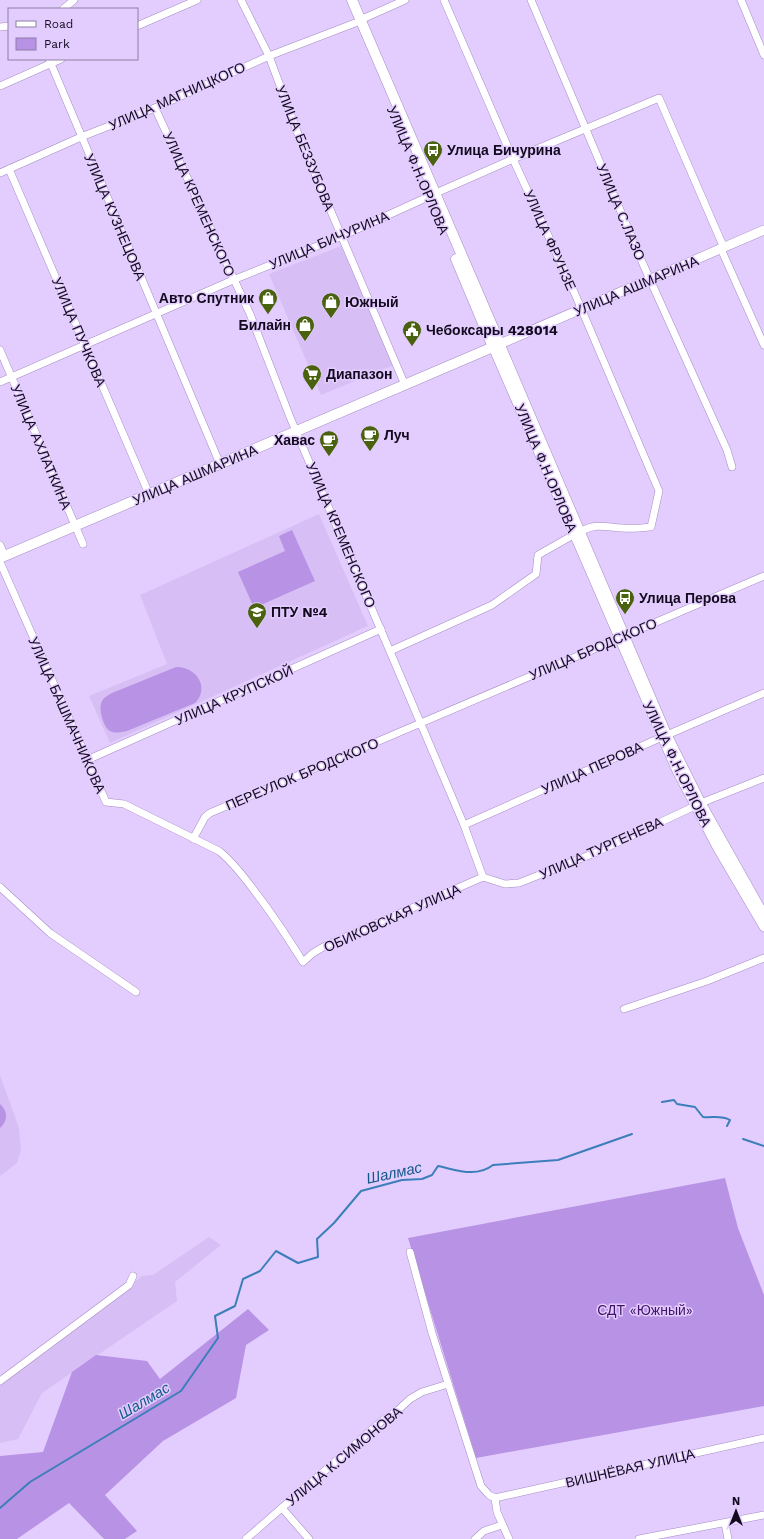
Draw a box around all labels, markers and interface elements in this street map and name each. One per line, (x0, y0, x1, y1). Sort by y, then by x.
legend (8, 8, 138, 60)
text: Road (44, 17, 73, 31)
text: Park (44, 37, 70, 51)
street label: УЛИЦА МАГНИЦКОГО (106, 59, 248, 133)
street label: УЛИЦА БЕЗЗУБОВА (272, 83, 338, 214)
street label: УЛИЦА Ф.Н.ОРЛОВА (384, 103, 453, 237)
street label: УЛИЦА КРЕМЕНСКОГО (160, 129, 238, 279)
bus stop icon: Улица Бичурина (422, 139, 444, 167)
place label: Улица Бичурина (447, 142, 561, 158)
street label: УЛИЦА КУЗНЕЦОВА (81, 151, 149, 283)
street label: УЛИЦА С.ЛАЗО (593, 161, 649, 263)
street label: УЛИЦА ФРУНЗЕ (521, 187, 579, 293)
street label: УЛИЦА БИЧУРИНА (267, 207, 392, 272)
street label: УЛИЦА АШМАРИНА (571, 252, 701, 320)
street label: УЛИЦА ПУЧКОВА (49, 275, 110, 390)
shop icon: Авто Спутник (257, 287, 279, 315)
place label: Авто Спутник (159, 290, 255, 306)
shop icon: Южный (320, 291, 342, 319)
place label: Южный (345, 294, 399, 310)
shop icon: Билайн (294, 314, 316, 342)
place label: Билайн (239, 317, 291, 333)
public building icon: Чебоксары 428014 (401, 319, 423, 347)
place label: Чебоксары 428014 (426, 322, 558, 338)
supermarket icon: Диапазон (301, 363, 323, 391)
place label: Диапазон (326, 366, 392, 382)
street label: УЛИЦА АХЛАТКИНА (7, 382, 75, 513)
street label: УЛИЦА Ф.Н.ОРЛОВА (512, 401, 581, 535)
cafe icon: Луч (359, 424, 381, 452)
place label: Луч (384, 427, 410, 443)
cafe icon: Хавас (318, 429, 340, 457)
place label: Хавас (274, 432, 315, 448)
street label: УЛИЦА АШМАРИНА (130, 441, 260, 509)
street label: УЛИЦА КРЕМЕНСКОГО (303, 460, 379, 610)
bus stop icon: Улица Перова (614, 587, 636, 615)
place label: Улица Перова (639, 590, 736, 606)
school or university icon: ПТУ №4 (246, 601, 268, 629)
place label: ПТУ №4 (271, 604, 328, 620)
street label: УЛИЦА БРОДСКОГО (527, 615, 659, 683)
street label: УЛИЦА БАШМАЧНИКОВА (25, 634, 109, 796)
street label: УЛИЦА КРУПСКОЙ (172, 661, 295, 728)
street label: УЛИЦА Ф.Н.ОРЛОВА (640, 698, 715, 830)
street label: ПЕРЕУЛОК БРОДСКОГО (223, 734, 381, 813)
street label: УЛИЦА ПЕРОВА (539, 738, 646, 798)
street label: УЛИЦА ТУРГЕНЕВА (537, 813, 666, 882)
street label: ОБИКОВСКАЯ УЛИЦА (321, 880, 463, 955)
water label: Шалмас (364, 1158, 424, 1188)
park label: СДТ «Южный» (597, 1302, 693, 1318)
water label: Шалмас (115, 1378, 173, 1423)
street label: УЛИЦА К.СИМОНОВА (283, 1403, 406, 1509)
street label: ВИШНЁВАЯ УЛИЦА (564, 1445, 697, 1491)
north arrow (716, 1491, 756, 1531)
text: N (732, 1495, 740, 1508)

